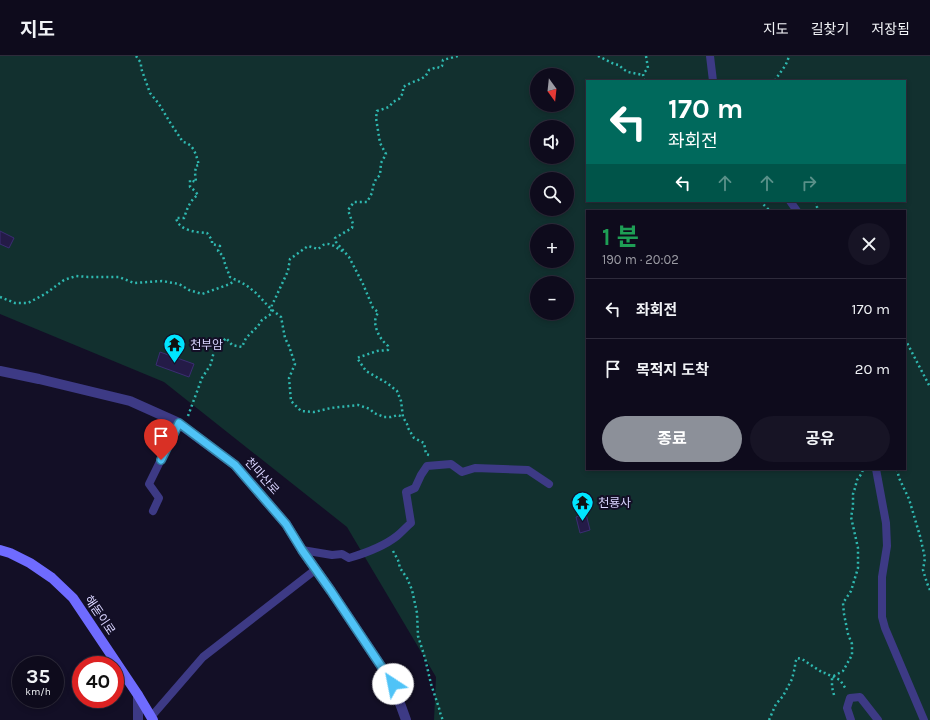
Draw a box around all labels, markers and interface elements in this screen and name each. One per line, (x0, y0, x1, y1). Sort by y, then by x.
text: 지도 (20, 19, 55, 41)
text: 지도 (763, 21, 789, 38)
text: 길찾기 (811, 21, 849, 38)
text: 저장됨 (871, 21, 910, 38)
north arrow (530, 68, 574, 112)
map controls (530, 68, 574, 320)
text: 170 m (668, 92, 743, 125)
icon: left (602, 96, 654, 148)
button: sound (530, 120, 574, 164)
text: 좌회전 (668, 130, 718, 152)
button: search (530, 172, 574, 216)
icon: left (672, 172, 694, 194)
icon: ahead (714, 172, 736, 194)
icon: ahead (756, 172, 778, 194)
icon: right (798, 172, 820, 194)
text: 1 분 (602, 223, 639, 251)
button: close (848, 223, 890, 265)
button: + (530, 224, 574, 268)
text: 190 m · 20:02 (602, 252, 679, 267)
button: − (530, 276, 574, 320)
icon: left (602, 298, 624, 320)
text: 170 m (852, 300, 890, 318)
text: 좌회전 (636, 301, 677, 319)
temple icon: 천부암 (162, 332, 188, 365)
place label: 천부암 (190, 338, 223, 352)
icon: arrive (602, 358, 624, 380)
text: 20 m (855, 360, 890, 378)
text: 목적지 도착 (636, 361, 709, 379)
button: 종료 (602, 416, 742, 462)
button: 공유 (750, 416, 890, 462)
pin (144, 419, 178, 460)
icon: arrive (150, 425, 172, 447)
street label: 천마산로 (242, 455, 282, 497)
temple icon: 천룡사 (570, 490, 596, 523)
place label: 천룡사 (598, 496, 631, 510)
street label: 해돋이로 (82, 593, 118, 637)
speed limit sign: 40 (72, 656, 124, 708)
position arrow (372, 663, 414, 705)
text: 35 (26, 665, 50, 688)
text: km/h (25, 686, 51, 698)

